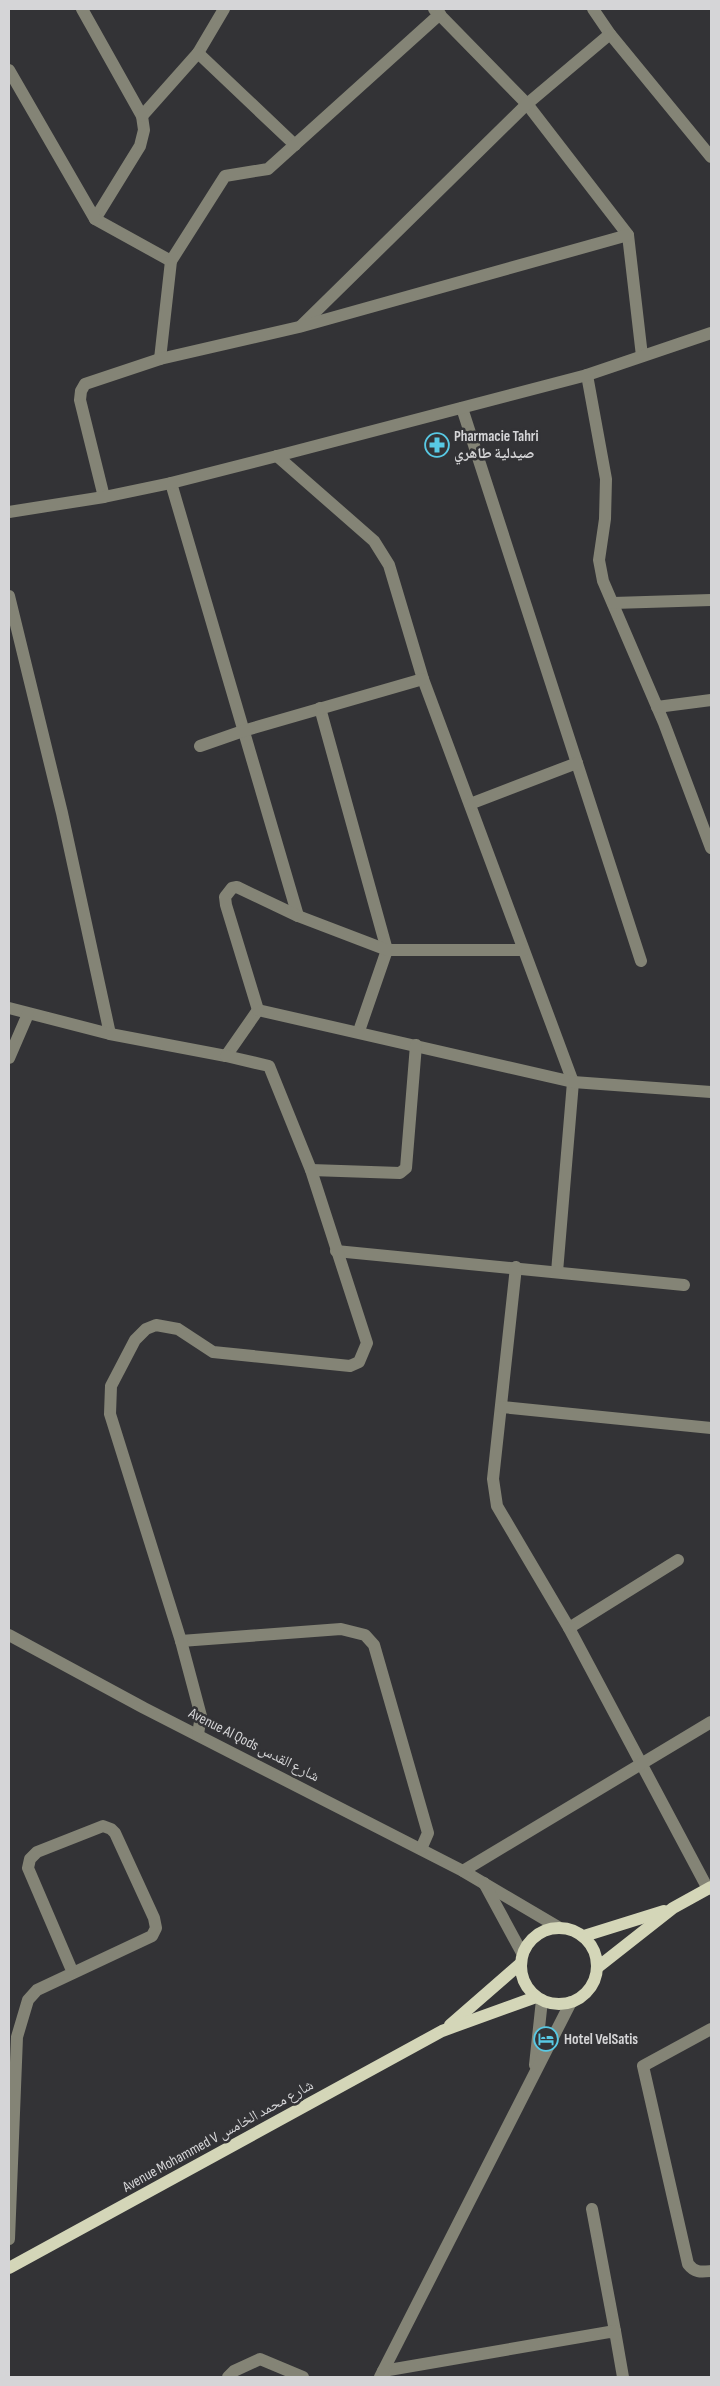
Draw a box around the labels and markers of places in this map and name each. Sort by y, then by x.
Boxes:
place label: Pharmacie Tahri صيدلية طاهري [454,427,539,464]
pharmacy icon: Pharmacie Tahri صيدلية طاهري [424,432,450,458]
hotel icon: Hotel VelSatis [533,2026,559,2052]
place label: Hotel VelSatis [564,2030,638,2049]

